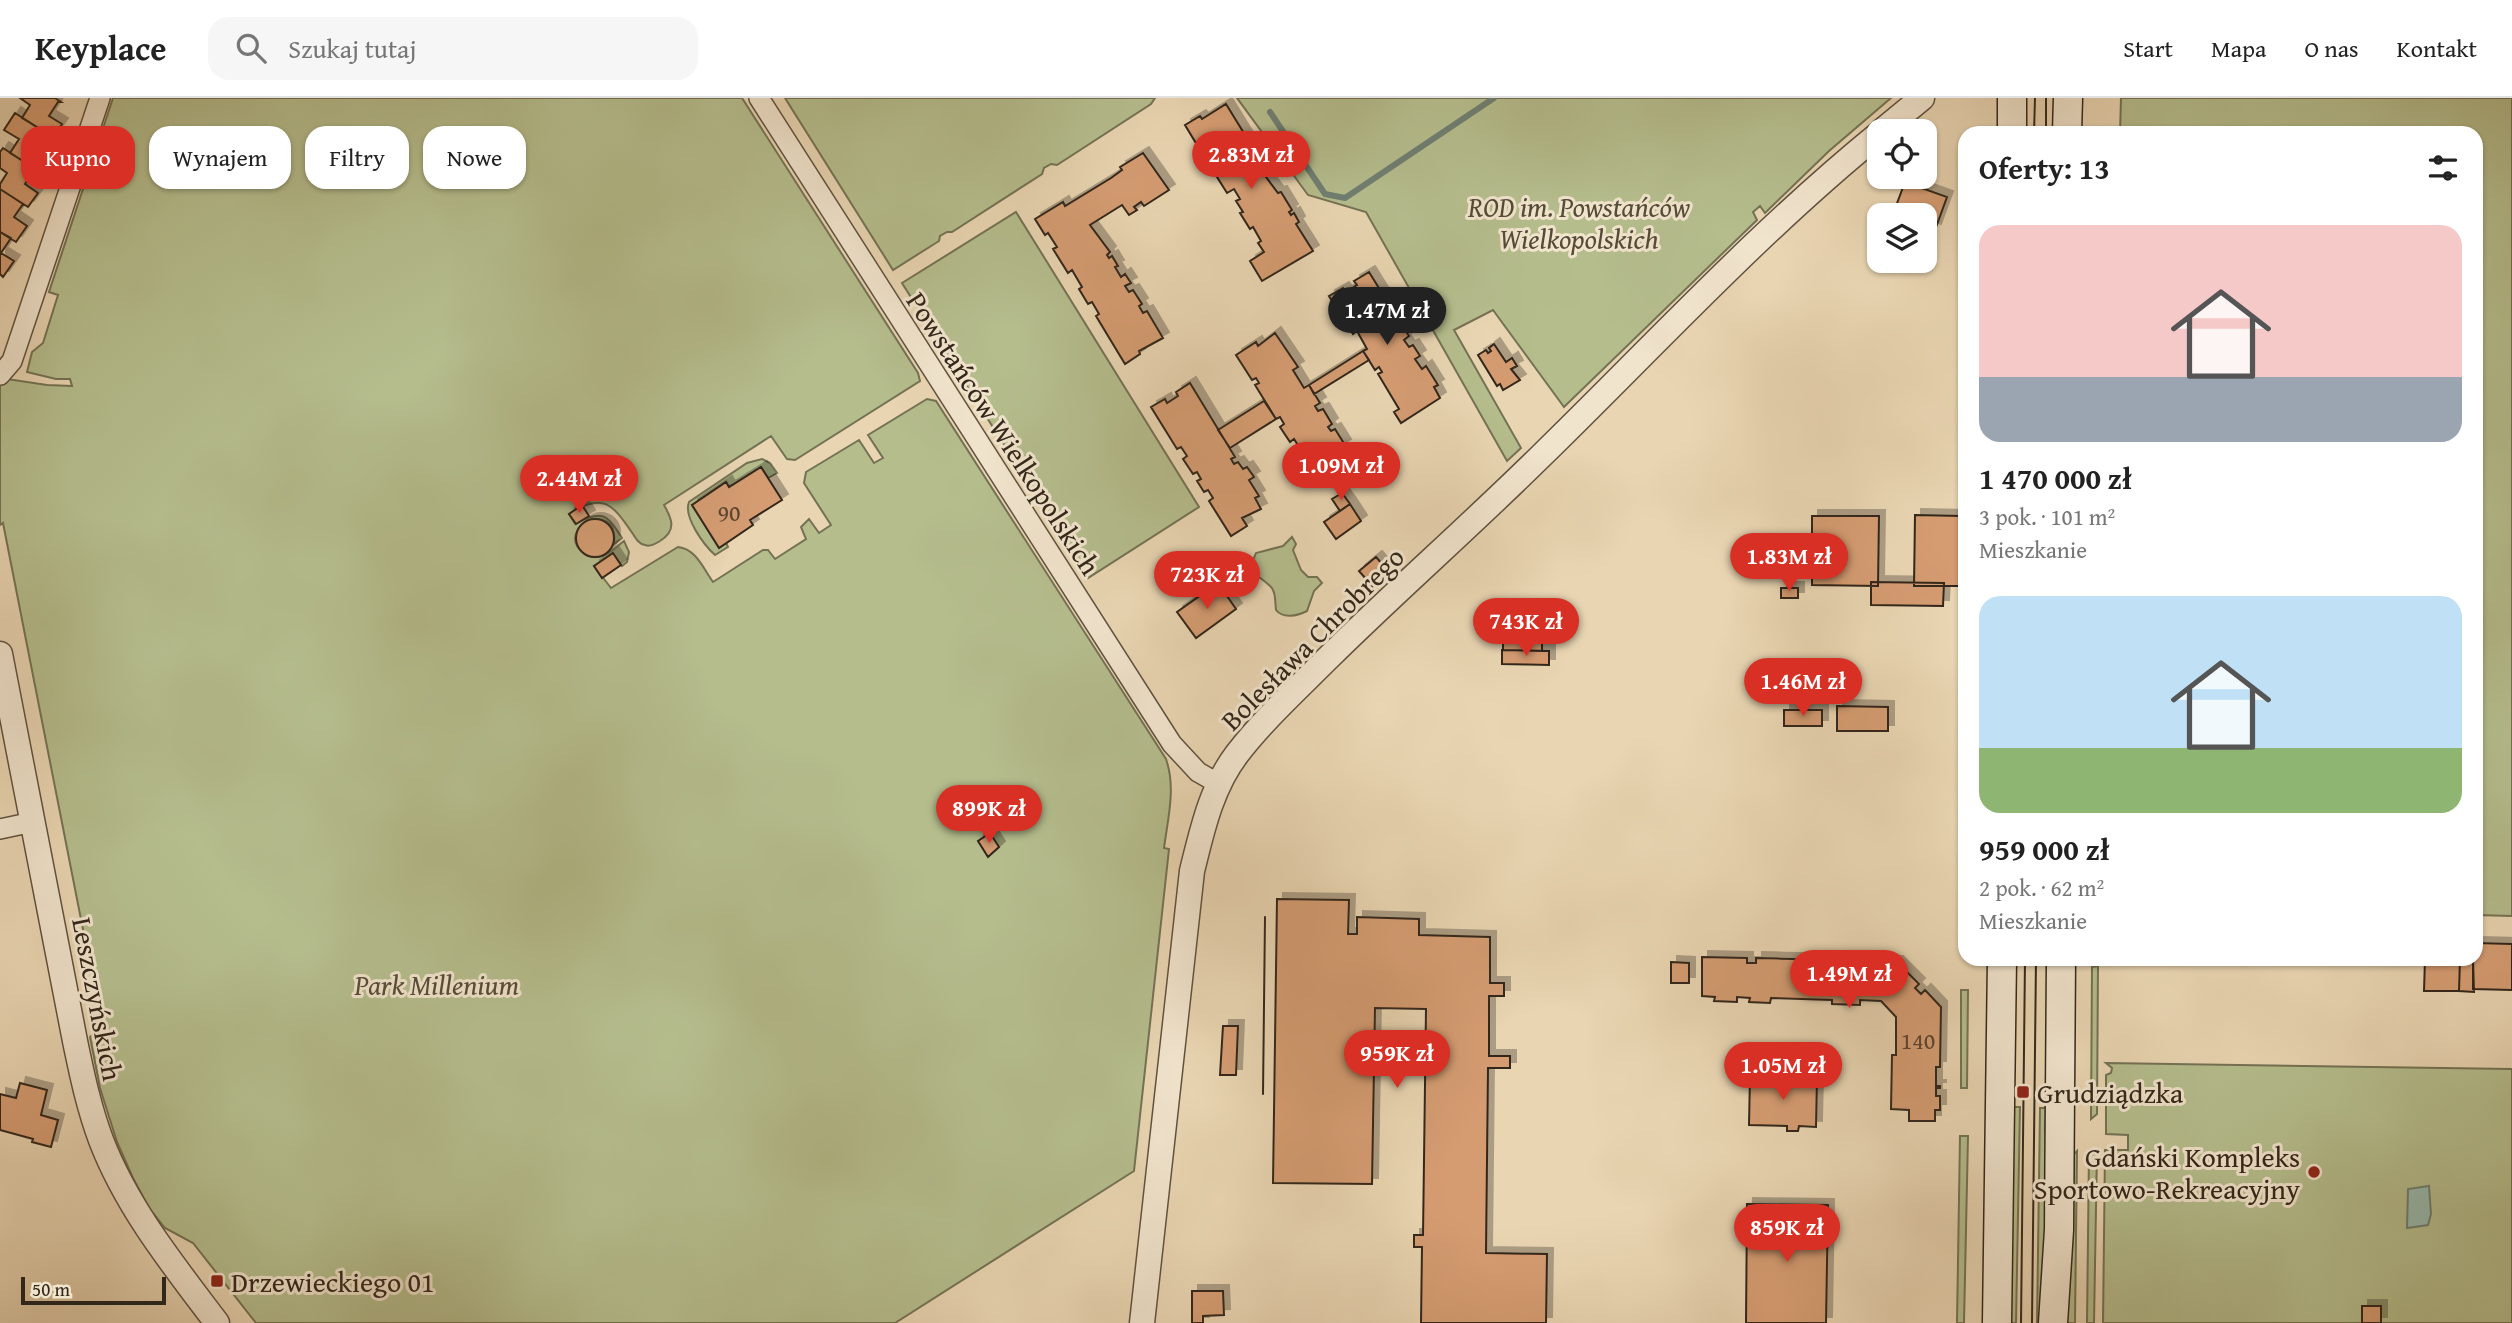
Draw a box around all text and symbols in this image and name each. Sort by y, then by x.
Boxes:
search box [208,17,698,80]
text: Keyplace [35,24,166,72]
icon: search [232,29,270,67]
text: Szukaj tutaj [288,29,416,68]
text: Start [2123,31,2173,66]
text: Mapa [2211,31,2266,66]
text: O nas [2304,31,2359,66]
text: Kontakt [2397,31,2477,66]
map controls [1867,119,1937,273]
button: locate [1867,119,1937,189]
chip: Kupno [21,126,135,189]
chip: Wynajem [149,126,291,189]
chip: Filtry [305,126,409,189]
chip: Nowe [423,126,526,189]
pin: 2.83M zł [1179,132,1323,191]
text: 2.83M zł [1208,137,1294,170]
text: Oferty: 13 [1979,146,2110,190]
icon: filters [2424,149,2462,187]
park label: ROD im. Powstańców Wielkopolskich [1467,186,1690,259]
button: layers [1867,203,1937,273]
icon: home [2158,271,2284,397]
street label: Powstańców Wielkopolskich [897,283,1111,583]
pin: 1.47M zł [1315,288,1459,347]
text: 1.47M zł [1344,293,1430,326]
pin: 1.09M zł [1269,442,1413,502]
text: 1.09M zł [1298,448,1384,481]
pin: 2.44M zł [507,456,651,515]
text: 1 470 000 zł [1979,456,2132,500]
text: 2.44M zł [536,461,622,494]
house number: 90 [717,495,741,530]
text: 3 pok. · 101 m² [1979,500,2115,533]
pin: 1.83M zł [1717,533,1861,593]
text: Mieszkanie [1979,533,2087,566]
street label: Bolesława Chrobrego [1211,537,1413,739]
text: 1.83M zł [1746,539,1832,572]
pin: 723K zł [1142,552,1272,611]
text: 723K zł [1170,557,1244,590]
pin: 743K zł [1461,598,1591,658]
text: 743K zł [1489,604,1563,637]
icon: home [2158,642,2284,768]
pin: 1.46M zł [1731,658,1875,718]
text: 1.46M zł [1760,664,1846,697]
pin: 899K zł [924,786,1054,845]
text: 899K zł [952,791,1026,824]
text: 959 000 zł [1979,827,2110,871]
text: 2 pok. · 62 m² [1979,871,2104,904]
text: Mieszkanie [1979,904,2087,937]
street label: Leszczyńskich [62,914,134,1084]
pin: 1.49M zł [1777,950,1921,1010]
text: 1.49M zł [1806,956,1892,989]
park label: Park Millenium [354,964,519,1005]
house number: 140 [1901,1023,1935,1058]
pin: 959K zł [1332,1030,1462,1090]
text: 959K zł [1360,1036,1434,1069]
pin: 1.05M zł [1711,1042,1855,1102]
text: 1.05M zł [1740,1048,1826,1081]
place label: Grudziądzka [2037,1072,2184,1113]
marker: Grudziądzka [2015,1084,2031,1100]
place label: Gdański Kompleks Sportowo-Rekreacyjny [2034,1136,2300,1209]
marker: Gdański Kompleks Sportowo-Rekreacyjny [2306,1164,2322,1180]
pin: 859K zł [1722,1204,1852,1264]
text: 859K zł [1750,1210,1824,1243]
place label: Drzewieckiego 01 [231,1261,434,1302]
marker: Drzewieckiego 01 [209,1273,225,1289]
scale bar [21,1274,166,1306]
text: 50 m [32,1275,70,1303]

